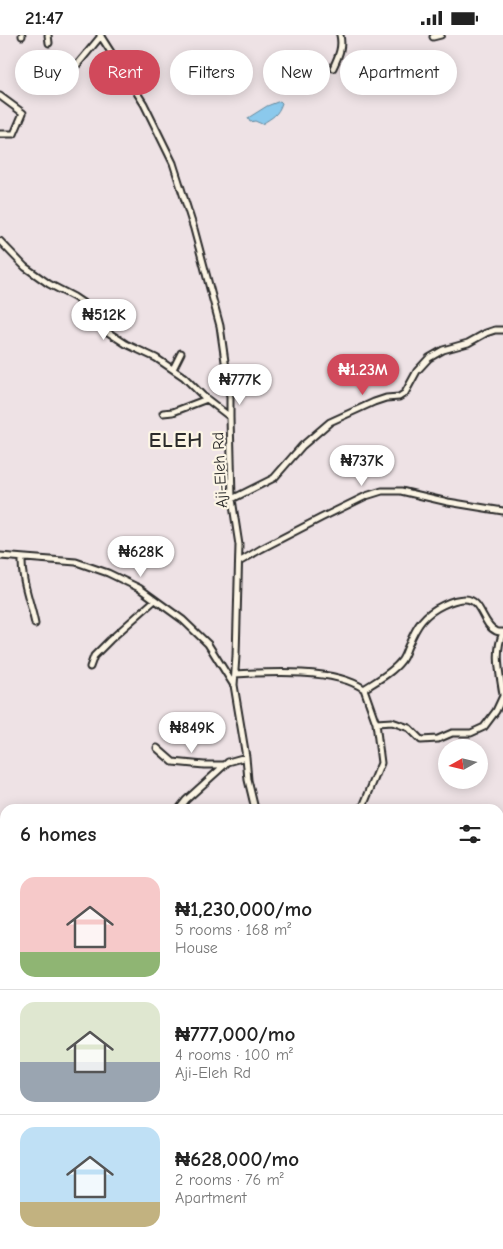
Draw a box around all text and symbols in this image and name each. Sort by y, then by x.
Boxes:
text: 21:47 [25,7,63,29]
chip: Buy [15,50,79,95]
chip: Rent [89,50,160,95]
chip: Filters [170,50,253,95]
chip: New [263,50,330,95]
chip: Apartment [340,50,457,95]
pin: ₦512K [69,299,139,341]
text: ₦512K [82,306,126,324]
pin: ₦1.23M [322,353,404,396]
text: ₦1.23M [338,361,388,379]
pin: ₦777K [205,363,275,406]
text: ₦777K [219,371,261,389]
district label: ELEH [149,428,203,452]
street label: Aji-Eleh Rd [209,431,231,508]
pin: ₦737K [327,445,397,487]
text: ₦737K [341,452,383,470]
pin: ₦628K [106,535,176,578]
text: ₦628K [118,543,164,561]
pin: ₦849K [157,711,227,754]
text: ₦849K [170,719,214,737]
north arrow [438,739,488,789]
map controls [438,739,488,789]
icon: filters [456,820,484,848]
text: 6 homes [20,822,96,846]
icon: home [60,897,120,957]
text: ₦1,230,000/mo [175,897,312,921]
text: 5 rooms · 168 m² [175,921,291,939]
text: House [175,939,218,957]
icon: home [60,1022,120,1082]
text: ₦777,000/mo [175,1022,295,1046]
text: 4 rooms · 100 m² [175,1046,293,1064]
text: Aji-Eleh Rd [175,1064,251,1082]
icon: home [60,1147,120,1207]
text: ₦628,000/mo [175,1147,299,1171]
text: 2 rooms · 76 m² [175,1171,284,1189]
text: Apartment [175,1189,247,1207]

